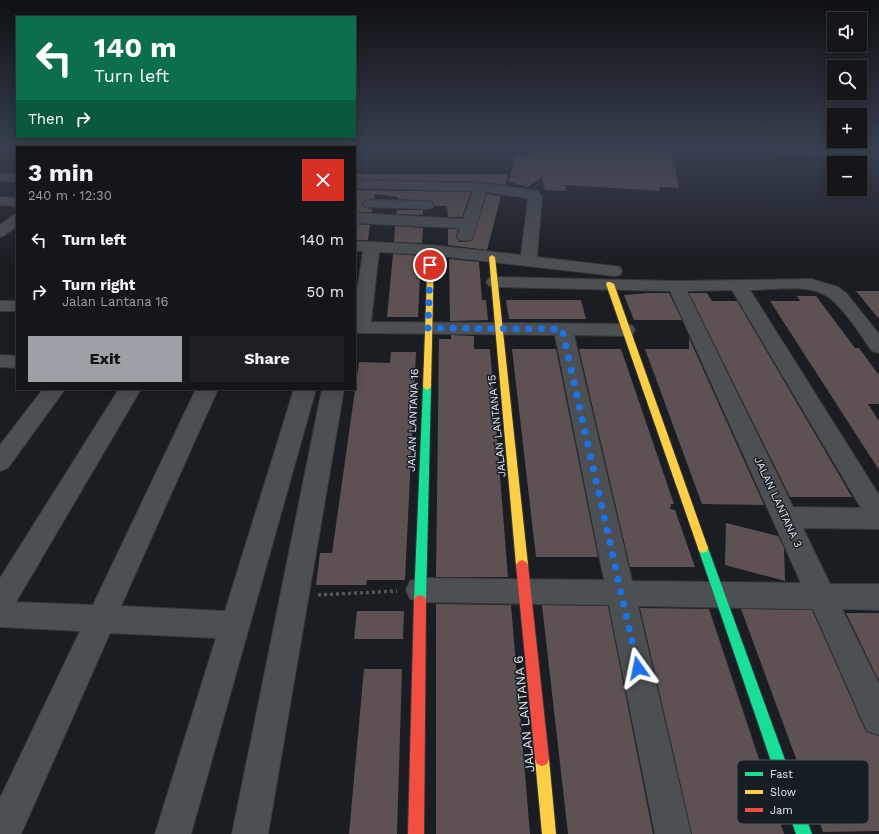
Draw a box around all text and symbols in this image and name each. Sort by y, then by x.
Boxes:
map controls [827,12,867,196]
button: sound [827,12,867,52]
text: 140 m [94,31,177,64]
icon: left [28,32,80,84]
button: search [827,60,867,100]
text: Turn left [94,65,169,86]
icon: right [72,108,94,130]
button: + [827,108,867,148]
text: Then [28,110,64,128]
button: − [827,156,867,196]
text: 3 min [28,159,94,187]
button: close [302,159,344,201]
text: 240 m · 12:30 [28,188,112,203]
icon: left [28,229,50,251]
text: Turn left [62,231,126,249]
text: 140 m [300,231,344,249]
pin [413,248,447,282]
icon: arrive [419,254,441,276]
text: Turn right [62,276,135,294]
icon: right [28,281,50,303]
text: 50 m [307,283,344,301]
text: Jalan Lantana 16 [62,294,168,309]
button: Exit [28,336,182,382]
button: Share [190,336,344,382]
street label: JALAN LANTANA 16 [405,368,421,472]
street label: JALAN LANTANA 15 [485,374,509,478]
street label: JALAN LANTANA 3 [751,454,805,550]
position arrow [617,647,659,689]
street label: JALAN LANTANA 6 [510,655,538,773]
legend [737,760,869,824]
text: Fast [770,768,793,781]
text: Slow [770,786,796,799]
text: Jam [770,804,793,817]

